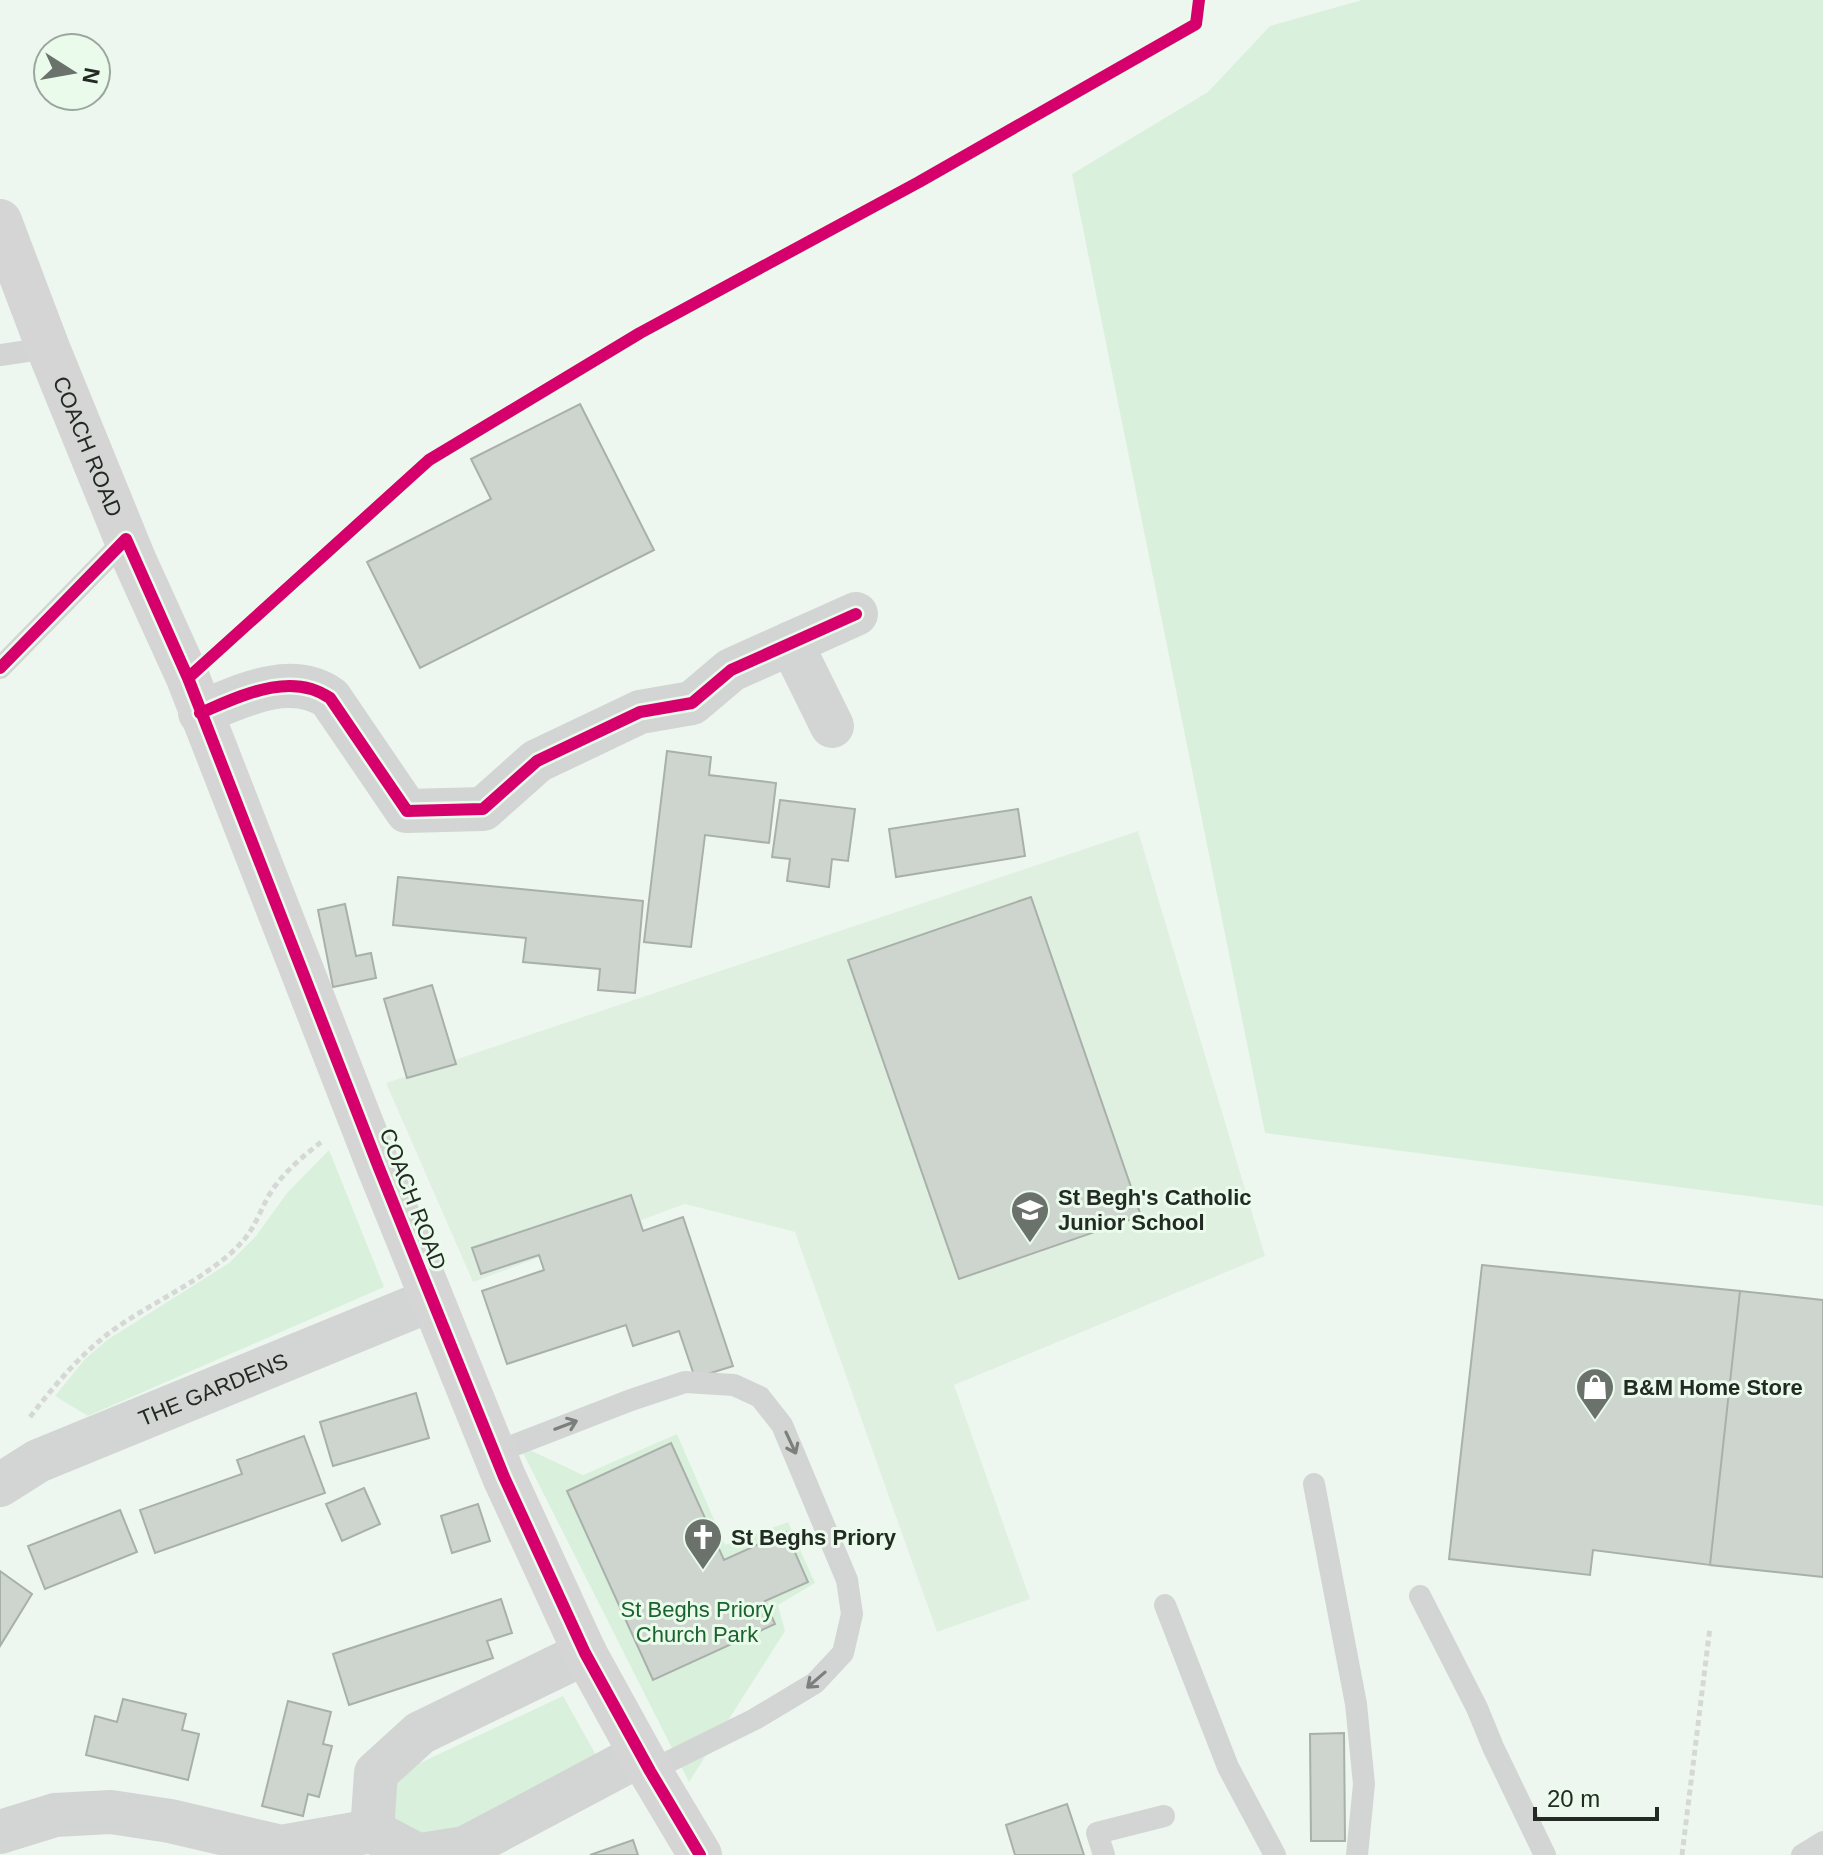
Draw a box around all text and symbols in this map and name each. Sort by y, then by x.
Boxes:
north arrow [32,32,112,112]
text: N [77,66,105,86]
street label: COACH ROAD [48,373,128,520]
street label: COACH ROAD [375,1125,451,1273]
place label: St Begh's Catholic Junior School [1058,1185,1251,1235]
school or university icon: St Begh's Catholic Junior School [1009,1189,1051,1244]
street label: THE GARDENS [135,1348,291,1431]
shop icon: B&M Home Store [1574,1366,1616,1421]
place label: B&M Home Store [1623,1375,1803,1400]
one-way arrow [553,1417,578,1431]
one-way arrow [784,1431,799,1455]
church icon: St Beghs Priory [682,1516,724,1571]
place label: St Beghs Priory [731,1525,897,1550]
park label: St Beghs Priory Church Park [621,1597,773,1647]
one-way arrow [807,1670,827,1688]
scale bar [1535,1771,1657,1821]
text: 20 m [1547,1785,1600,1812]

